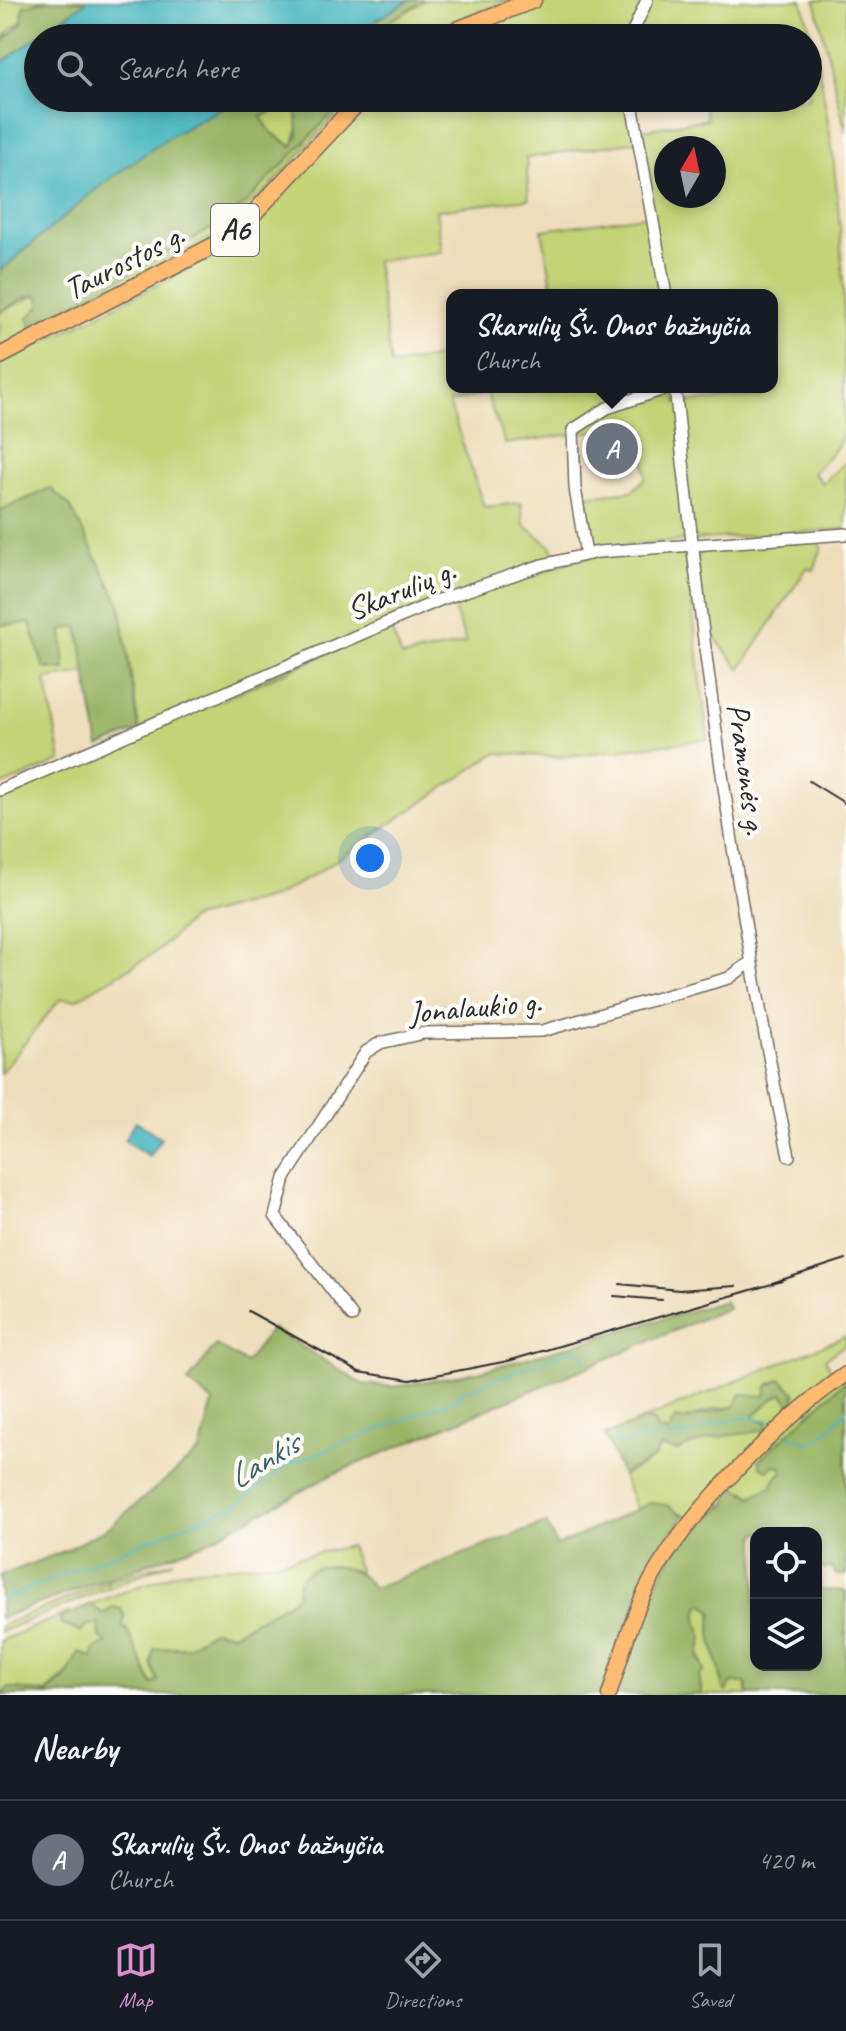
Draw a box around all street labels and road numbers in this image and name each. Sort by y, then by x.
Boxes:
road number: A6 [211,204,259,256]
street label: Taurostos g. [57,214,192,310]
street label: Skarulių g. [341,549,462,630]
street label: Pramonės g. [717,701,777,838]
street label: Jonalaukio g. [405,981,544,1033]

